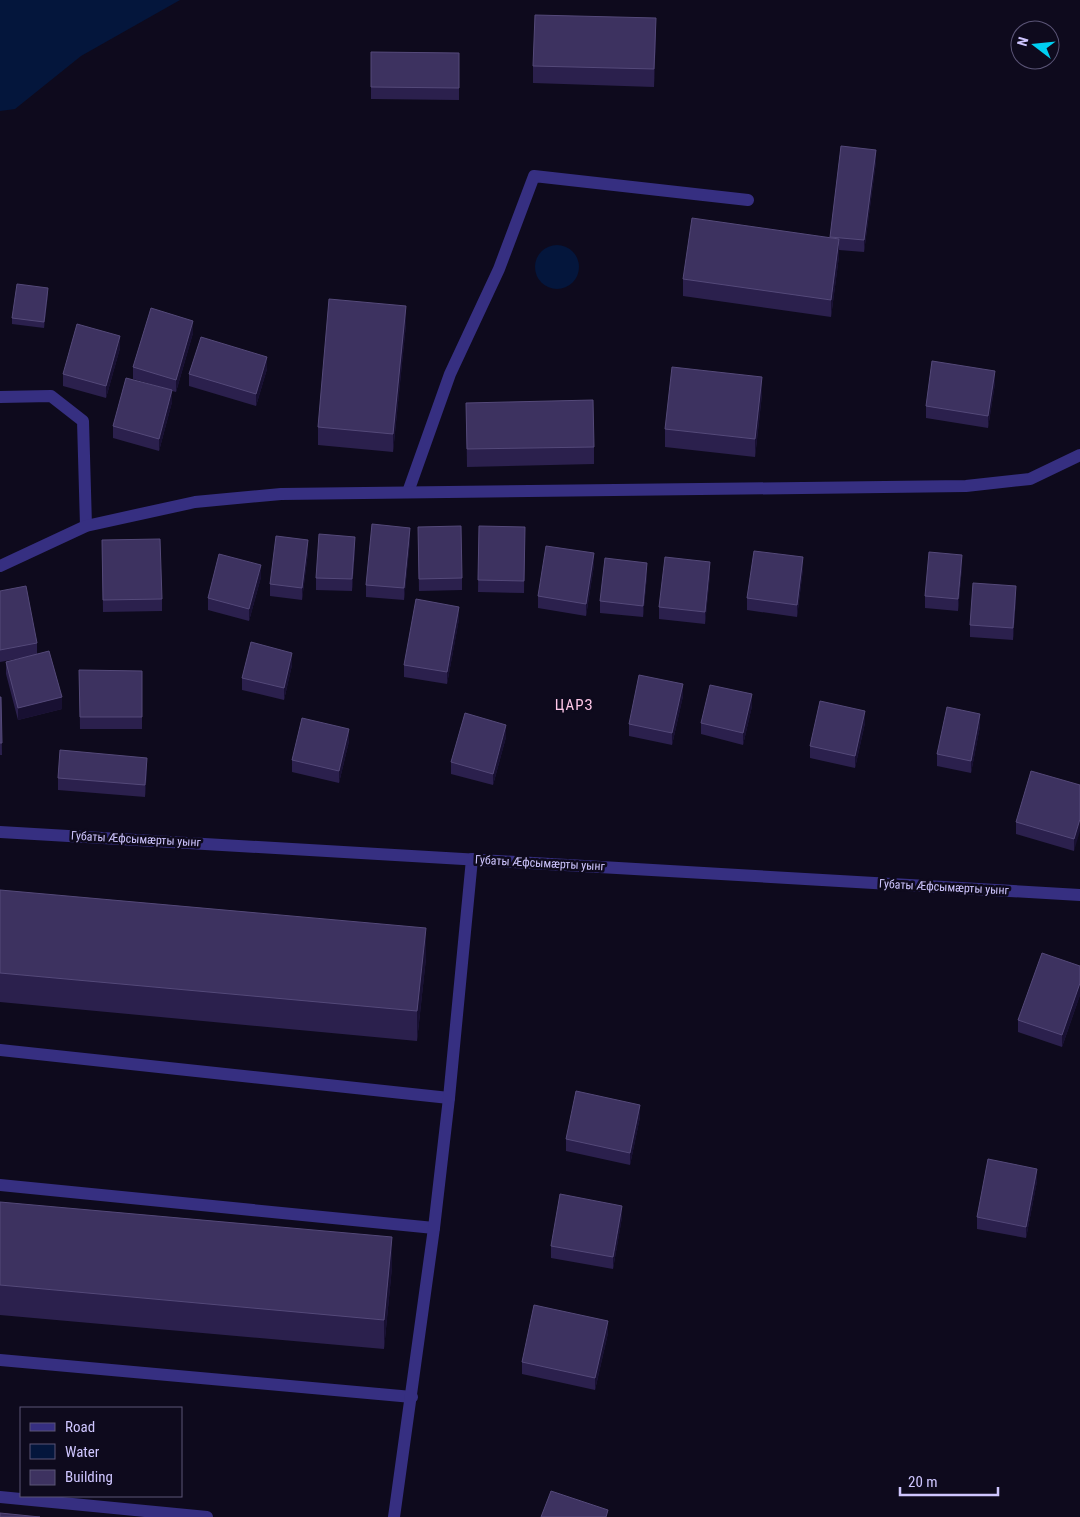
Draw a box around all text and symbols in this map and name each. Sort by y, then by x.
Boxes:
north arrow [1010,20,1060,70]
text: N [1014,35,1031,48]
district label: ЦАРЗ [555,696,593,714]
street label: Губаты Æфсымæрты уынг [71,829,202,849]
street label: Губаты Æфсымæрты уынг [475,853,606,873]
street label: Губаты Æфсымæрты уынг [879,877,1010,897]
legend [20,1407,182,1497]
text: Road [65,1418,95,1436]
text: Water [65,1443,100,1461]
scale bar [900,1464,998,1496]
text: Building [65,1468,113,1486]
text: 20 m [908,1473,938,1491]

